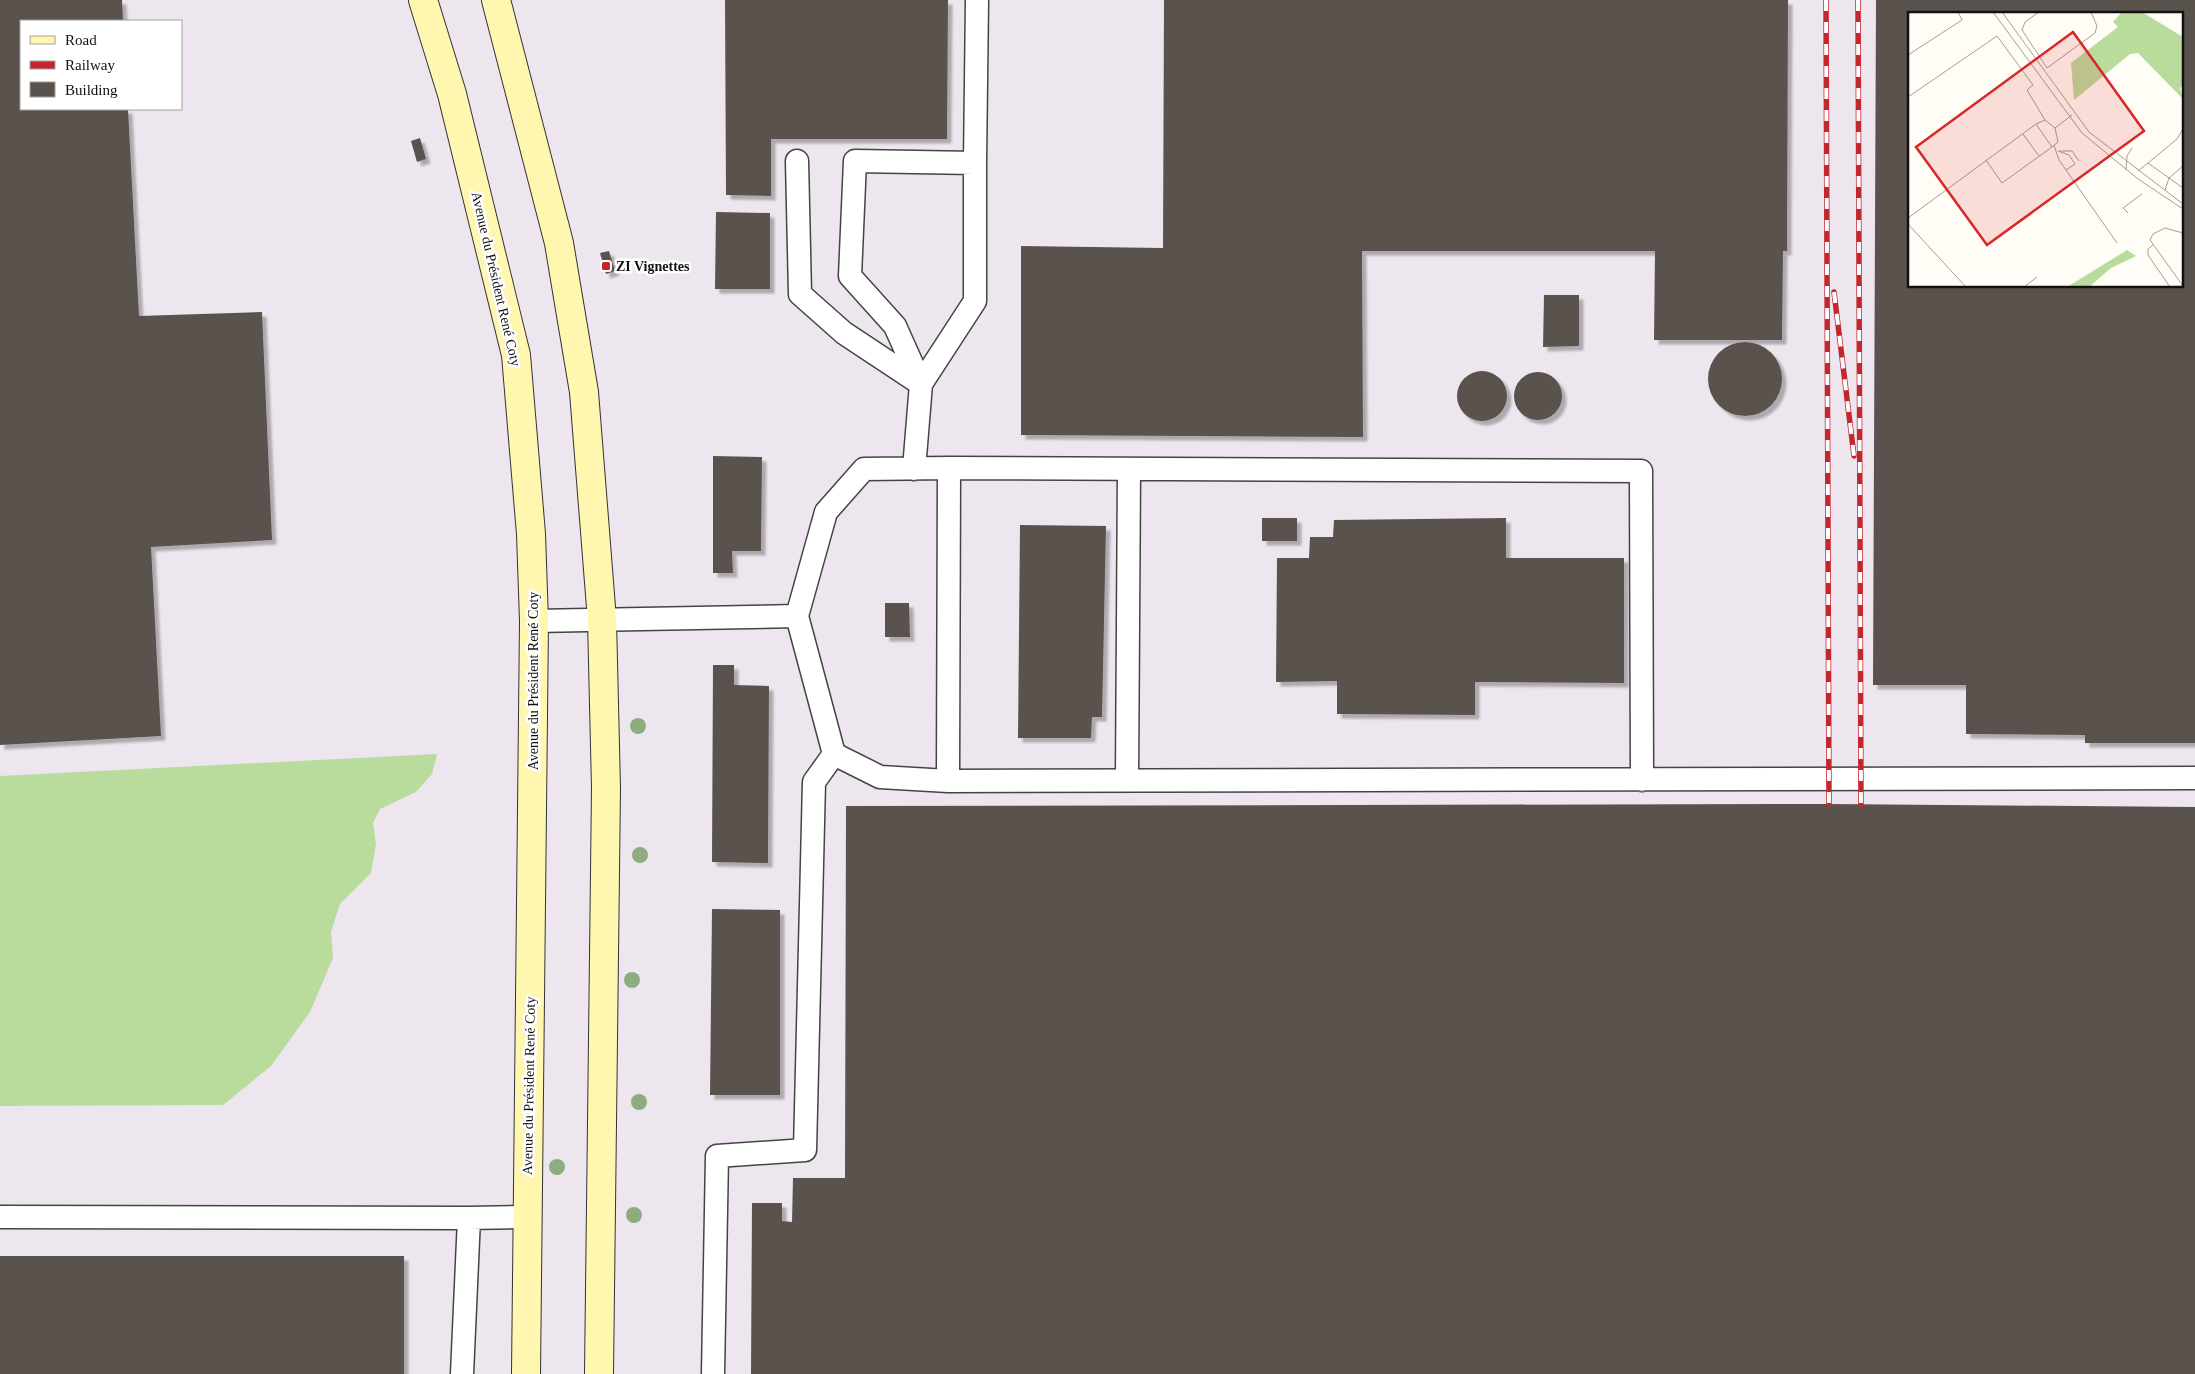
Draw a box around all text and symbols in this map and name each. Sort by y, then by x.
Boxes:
inset map [1908,12,2182,288]
legend [20,20,182,110]
text: Road [65,32,97,48]
text: Railway [65,57,115,73]
text: Building [65,82,118,98]
street label: Avenue du Président René Coty [469,190,523,368]
place label: ZI Vignettes [616,259,690,274]
marker: ZI Vignettes [600,260,612,272]
street label: Avenue du Président René Coty [526,592,541,770]
street label: Avenue du Président René Coty [520,997,538,1175]

